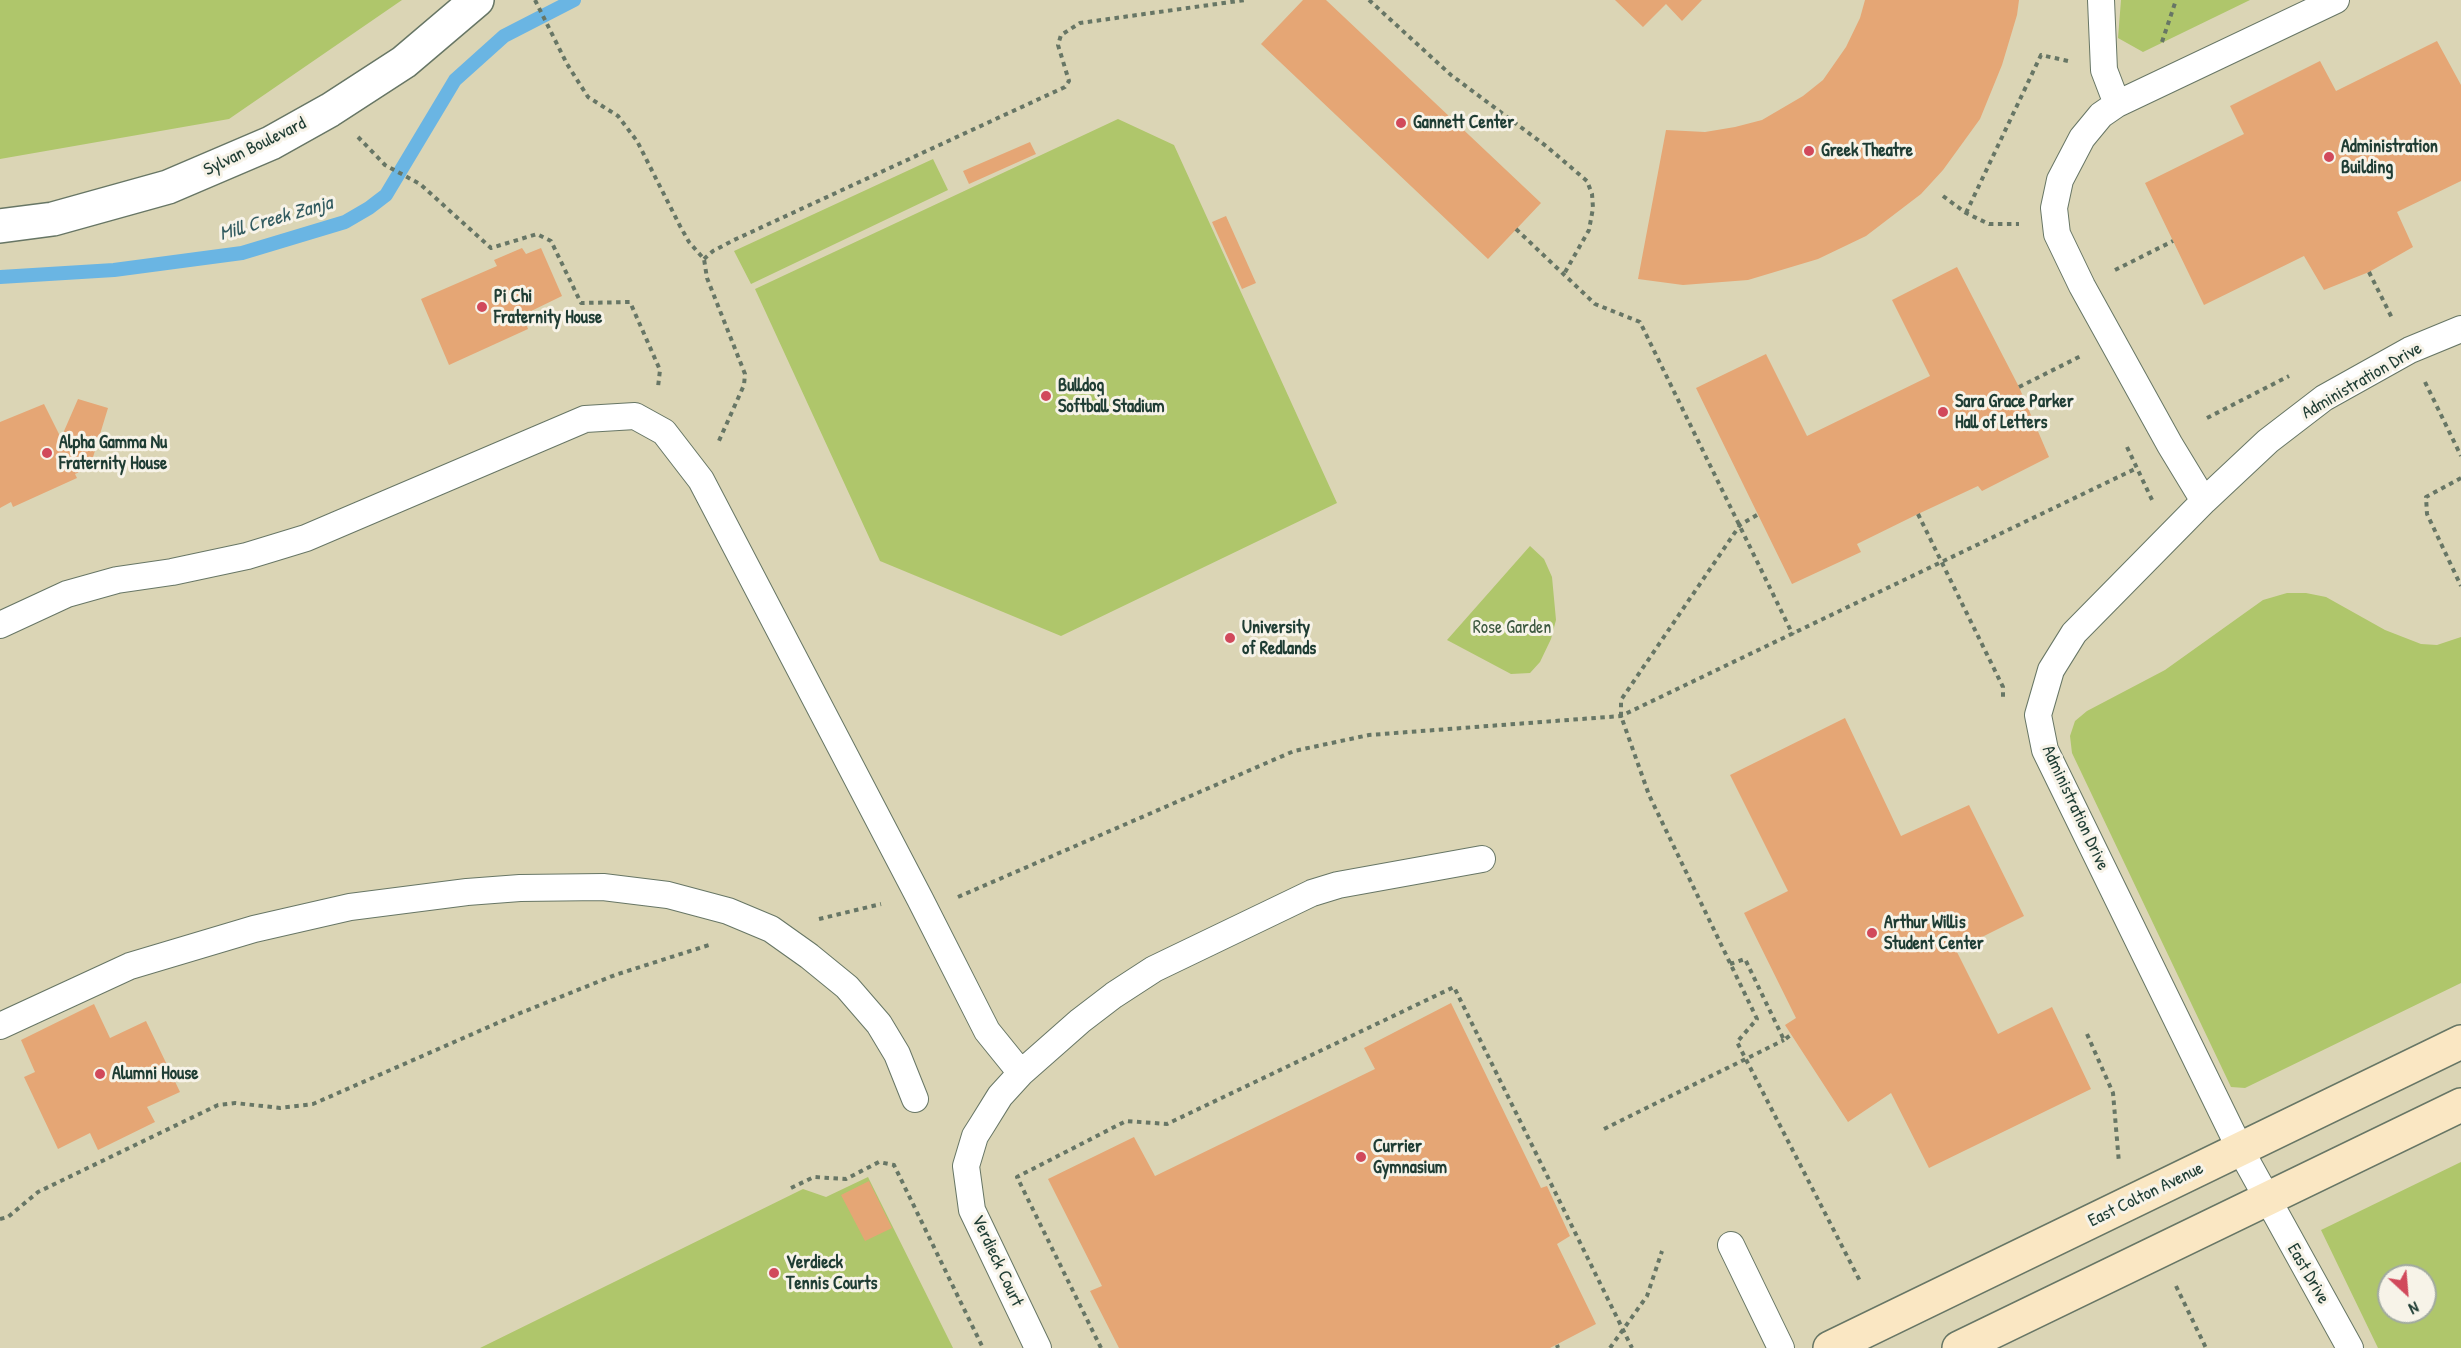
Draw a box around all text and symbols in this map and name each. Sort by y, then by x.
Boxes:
place label: Gannett Center [1413,112,1514,134]
street label: Sylvan Boulevard [200,113,310,181]
marker: Gannett Center [1394,116,1408,130]
place label: Administration Building [2341,136,2438,178]
place label: Greek Theatre [1821,140,1913,162]
marker: Greek Theatre [1802,144,1816,158]
marker: Administration Building [2322,150,2336,164]
water label: Mill Creek Zanja [217,191,335,247]
place label: Pi Chi Fraternity House [494,286,602,328]
marker: Pi Chi Fraternity House [475,300,489,314]
street label: Administration Drive [2298,338,2426,424]
place label: Bulldog Softball Stadium [1058,375,1165,418]
marker: Bulldog Softball Stadium [1039,389,1053,403]
place label: Sara Grace Parker Hall of Letters [1955,391,2074,434]
marker: Sara Grace Parker Hall of Letters [1936,405,1950,419]
place label: Alpha Gamma Nu Fraternity House [59,432,167,474]
marker: Alpha Gamma Nu Fraternity House [40,446,54,460]
place label: University of Redlands [1242,617,1316,660]
park label: Rose Garden [1473,617,1551,639]
marker: University of Redlands [1223,631,1237,645]
street label: Administration Drive [2037,742,2113,874]
place label: Arthur Willis Student Center [1884,912,1984,954]
marker: Arthur Willis Student Center [1865,926,1879,940]
place label: Alumni House [112,1063,198,1085]
marker: Alumni House [93,1067,107,1081]
place label: Currier Gymnasium [1373,1136,1447,1178]
marker: Currier Gymnasium [1354,1150,1368,1164]
street label: East Colton Avenue [2085,1158,2207,1232]
street label: Verdieck Court [966,1212,1028,1310]
street label: East Drive [2282,1240,2334,1308]
place label: Verdieck Tennis Courts [786,1252,877,1294]
north arrow [2377,1264,2437,1324]
marker: Verdieck Tennis Courts [767,1266,781,1280]
text: N [2405,1297,2423,1320]

